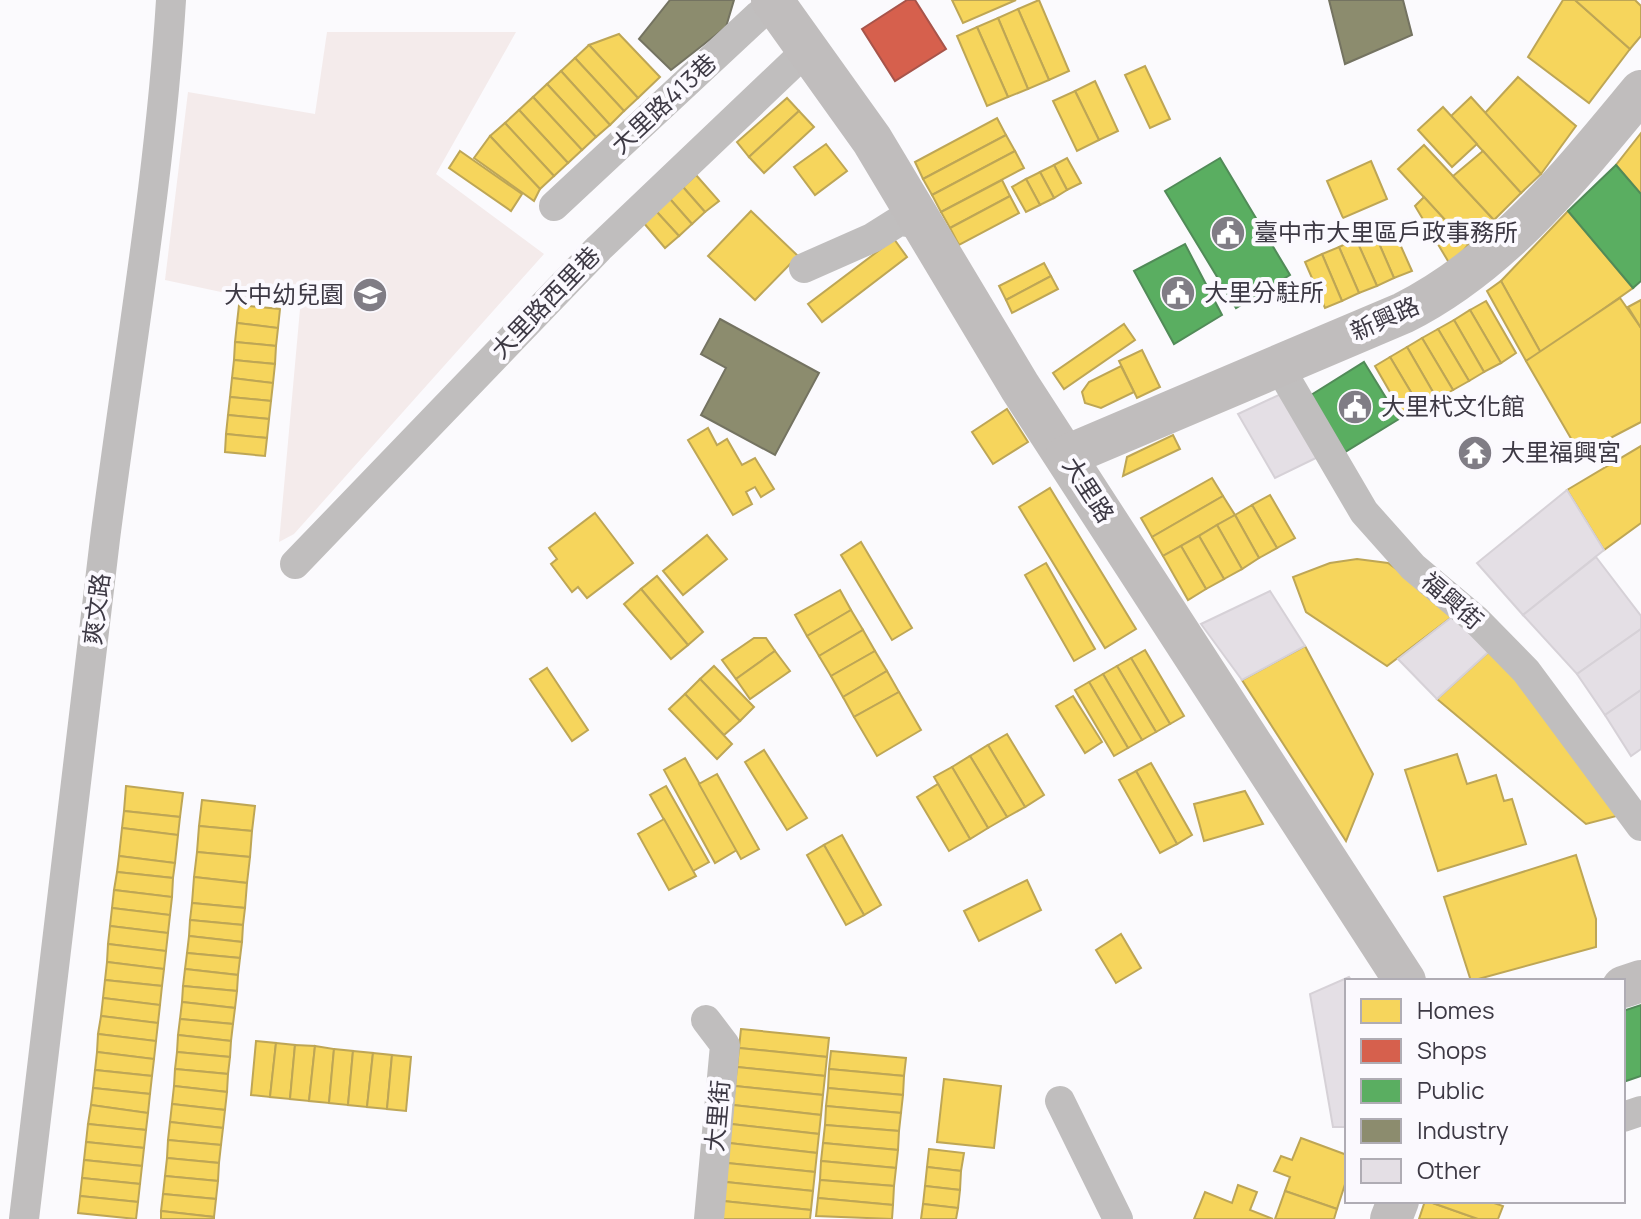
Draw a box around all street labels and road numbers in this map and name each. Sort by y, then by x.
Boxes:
street label: 大里路413巷 [603,46,723,160]
street label: 大里路西里巷 [483,239,607,365]
street label: 新興路 [1345,288,1424,347]
street label: 大里路 [1056,450,1123,528]
street label: 福興街 [1415,564,1491,636]
street label: 爽文路 [75,571,116,647]
street label: 大里街 [697,1079,736,1153]

